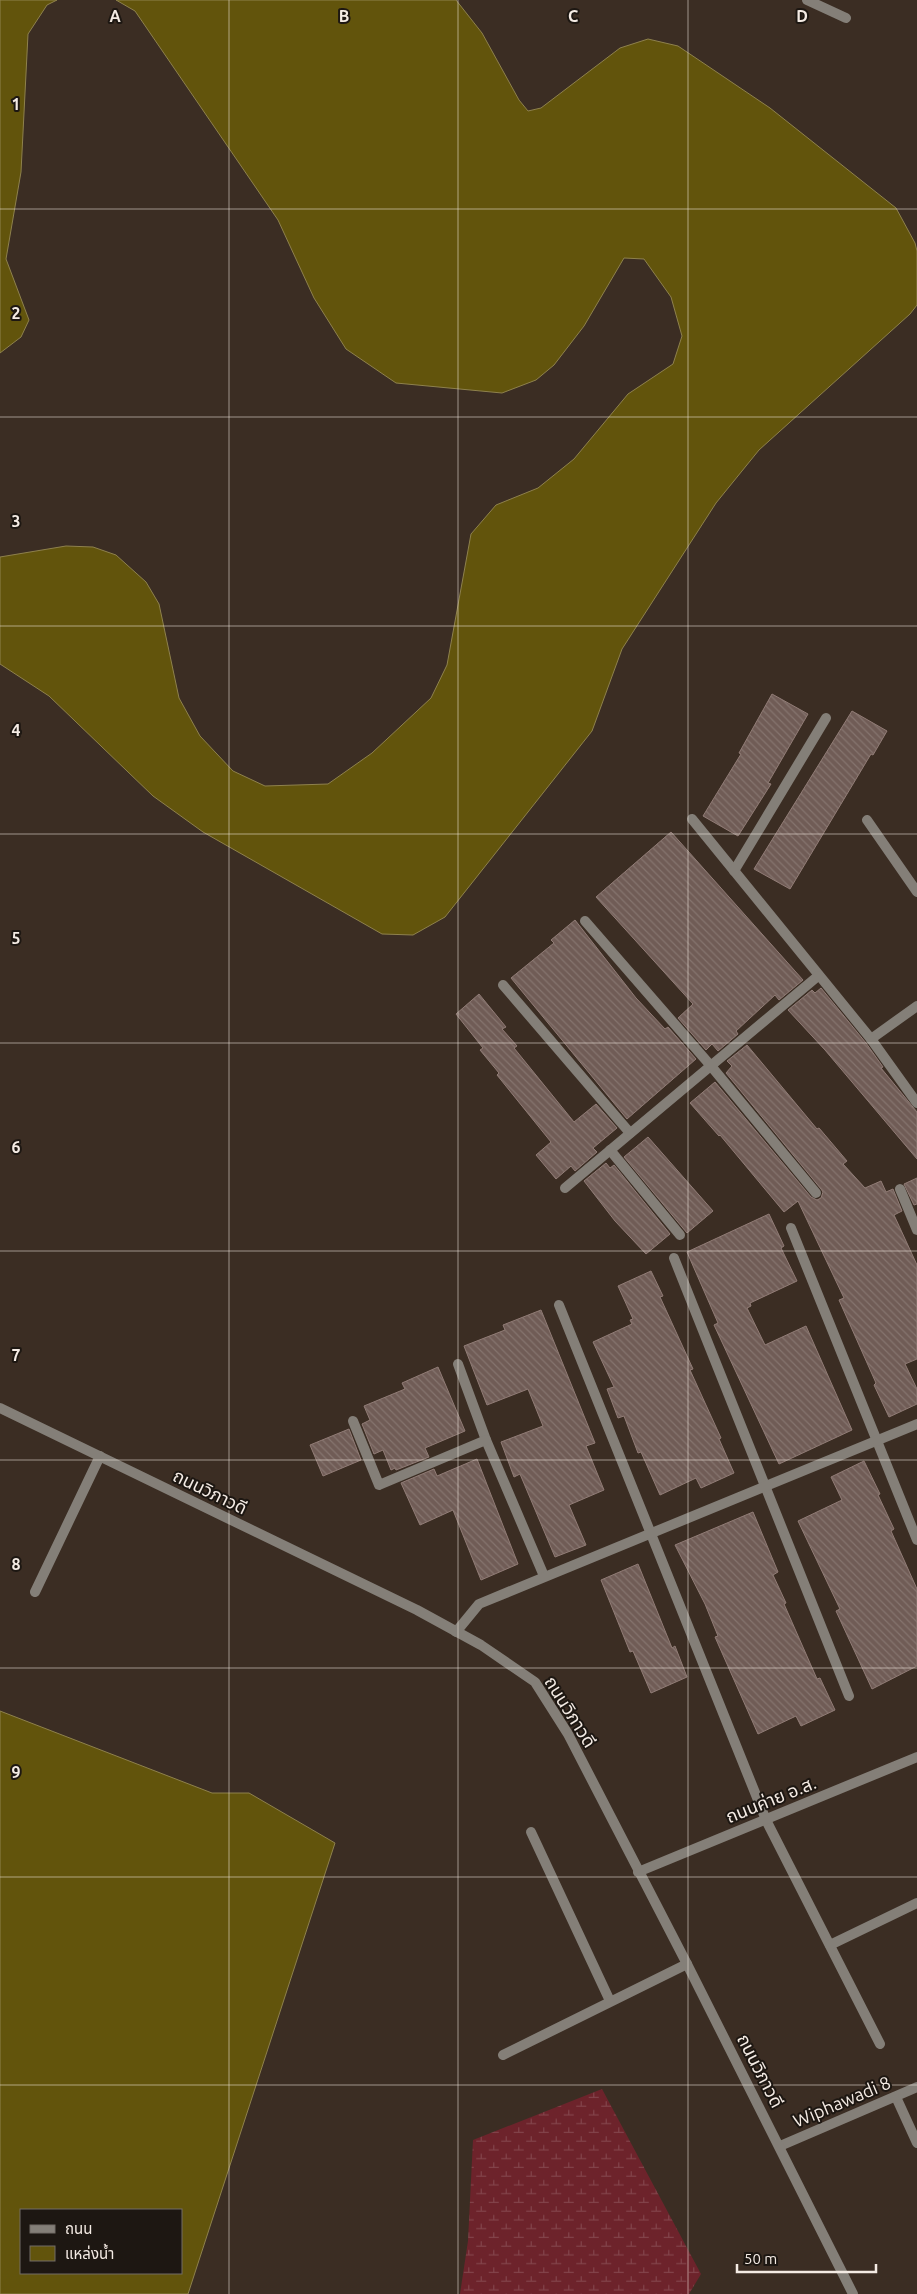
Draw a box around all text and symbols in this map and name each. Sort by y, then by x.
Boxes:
text: A [109,7,121,25]
text: B [339,7,349,25]
text: C [568,7,578,25]
text: D [796,7,808,25]
text: 1 [11,95,21,113]
text: 2 [11,304,21,322]
text: 3 [11,512,21,530]
text: 4 [11,721,21,739]
text: 5 [11,929,21,947]
text: 6 [11,1138,21,1156]
text: 7 [11,1346,21,1364]
street label: ถนนวิภาวดี [170,1465,251,1518]
text: 8 [11,1555,21,1573]
street label: ถนนวิภาวดี [541,1672,600,1751]
text: 9 [11,1763,21,1781]
street label: ถนนค่าย อ.ส. [723,1772,819,1826]
street label: ถนนวิภาวดี [734,2030,788,2111]
street label: Wiphawadi 8 [790,2072,893,2131]
legend [20,2209,182,2274]
text: ถนน [65,2220,92,2237]
scale bar [737,2242,876,2274]
text: แหล่งน้ำ [65,2243,114,2262]
text: 50 m [744,2250,777,2267]

